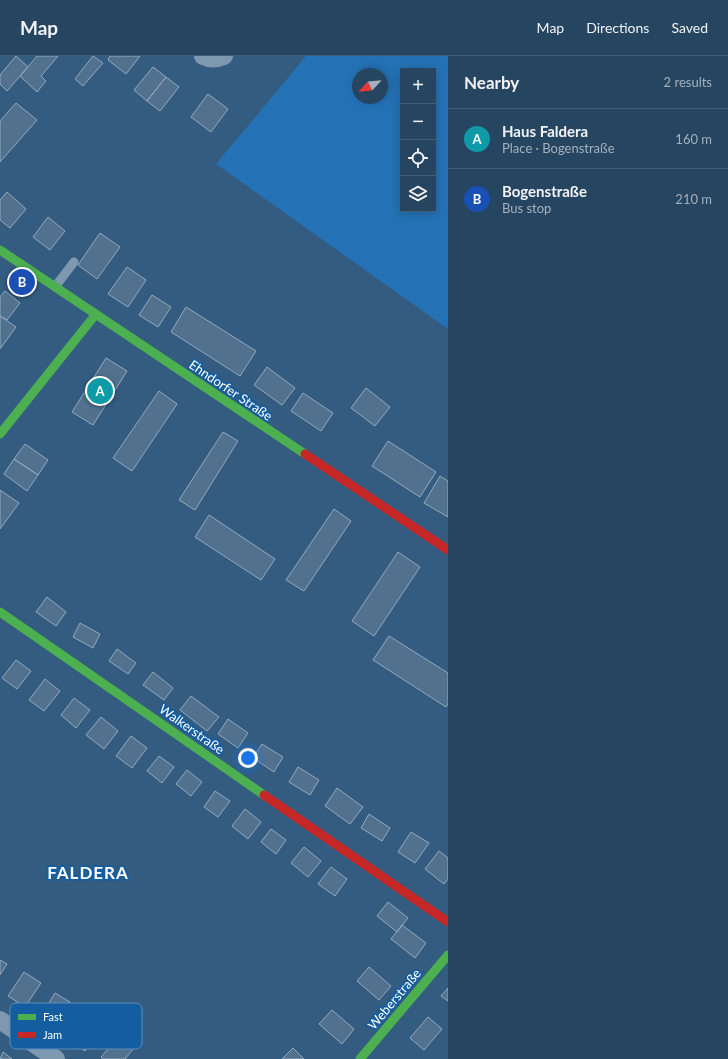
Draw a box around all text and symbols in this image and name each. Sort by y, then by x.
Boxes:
text: Map [20,16,58,39]
text: Map [537,19,564,36]
text: Directions [586,19,649,36]
text: Saved [671,19,708,36]
north arrow [352,68,388,104]
map controls [400,68,436,212]
button: + [400,68,436,104]
text: Nearby [464,72,519,93]
text: 2 results [664,74,712,90]
button: − [400,104,436,140]
text: Haus Faldera [502,122,588,140]
text: A [472,131,482,147]
text: 160 m [675,131,712,147]
button: locate [400,140,436,176]
text: Place · Bogenstraße [502,140,615,156]
button: layers [400,176,436,212]
text: Bogenstraße [502,182,587,200]
text: B [473,191,481,207]
text: 210 m [675,191,712,207]
text: Bus stop [502,200,551,216]
pin: B [9,267,35,297]
street label: Ehndorfer Straße [186,356,276,424]
pin: A [87,376,113,406]
street label: Walkerstraße [156,701,228,757]
your location [238,748,258,768]
district label: FALDERA [47,862,129,883]
street label: Weberstraße [364,965,424,1033]
legend [10,1003,142,1049]
text: Fast [43,1010,63,1023]
text: Jam [43,1028,62,1041]

